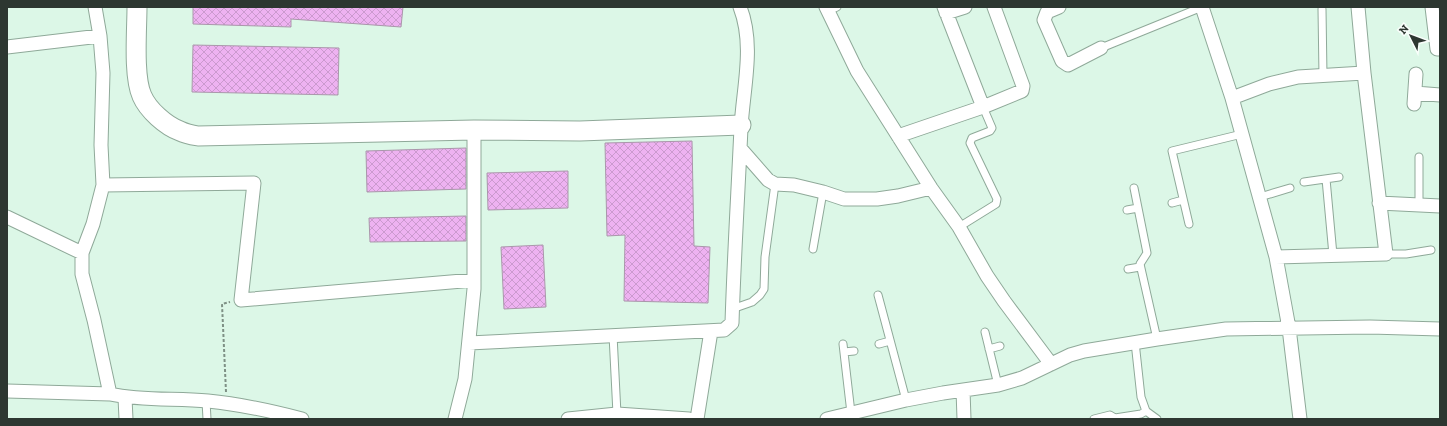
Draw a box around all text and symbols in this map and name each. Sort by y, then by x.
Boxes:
north arrow [1391,16,1431,56]
text: N [1396,22,1412,37]

